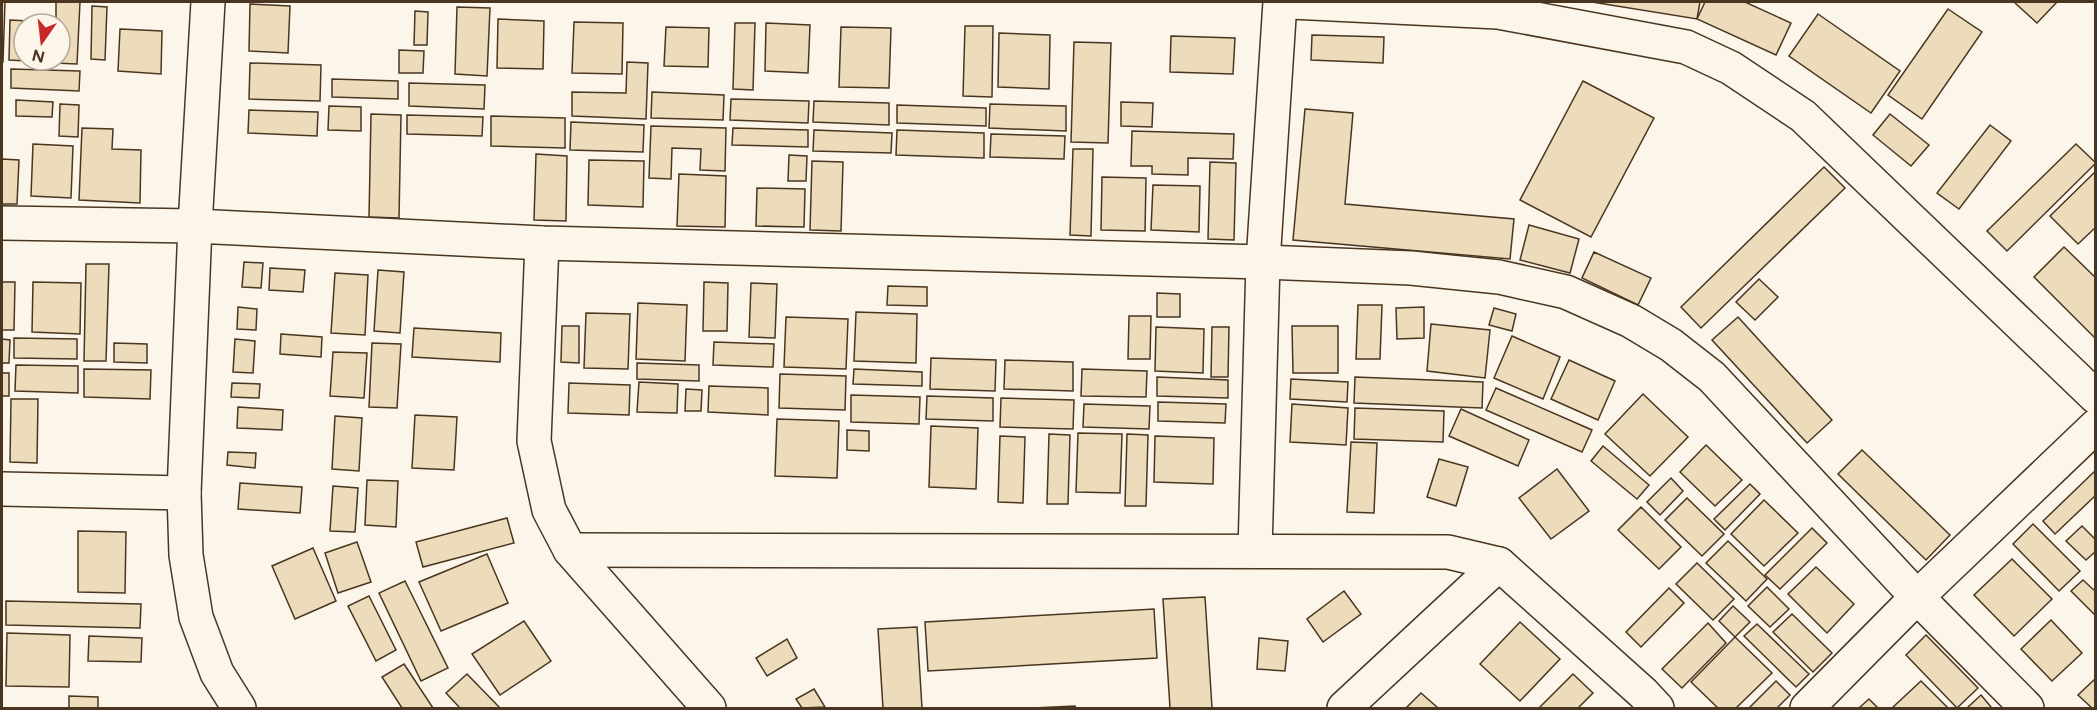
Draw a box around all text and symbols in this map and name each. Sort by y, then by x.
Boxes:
north arrow [12,12,72,72]
text: N [30,45,47,67]

